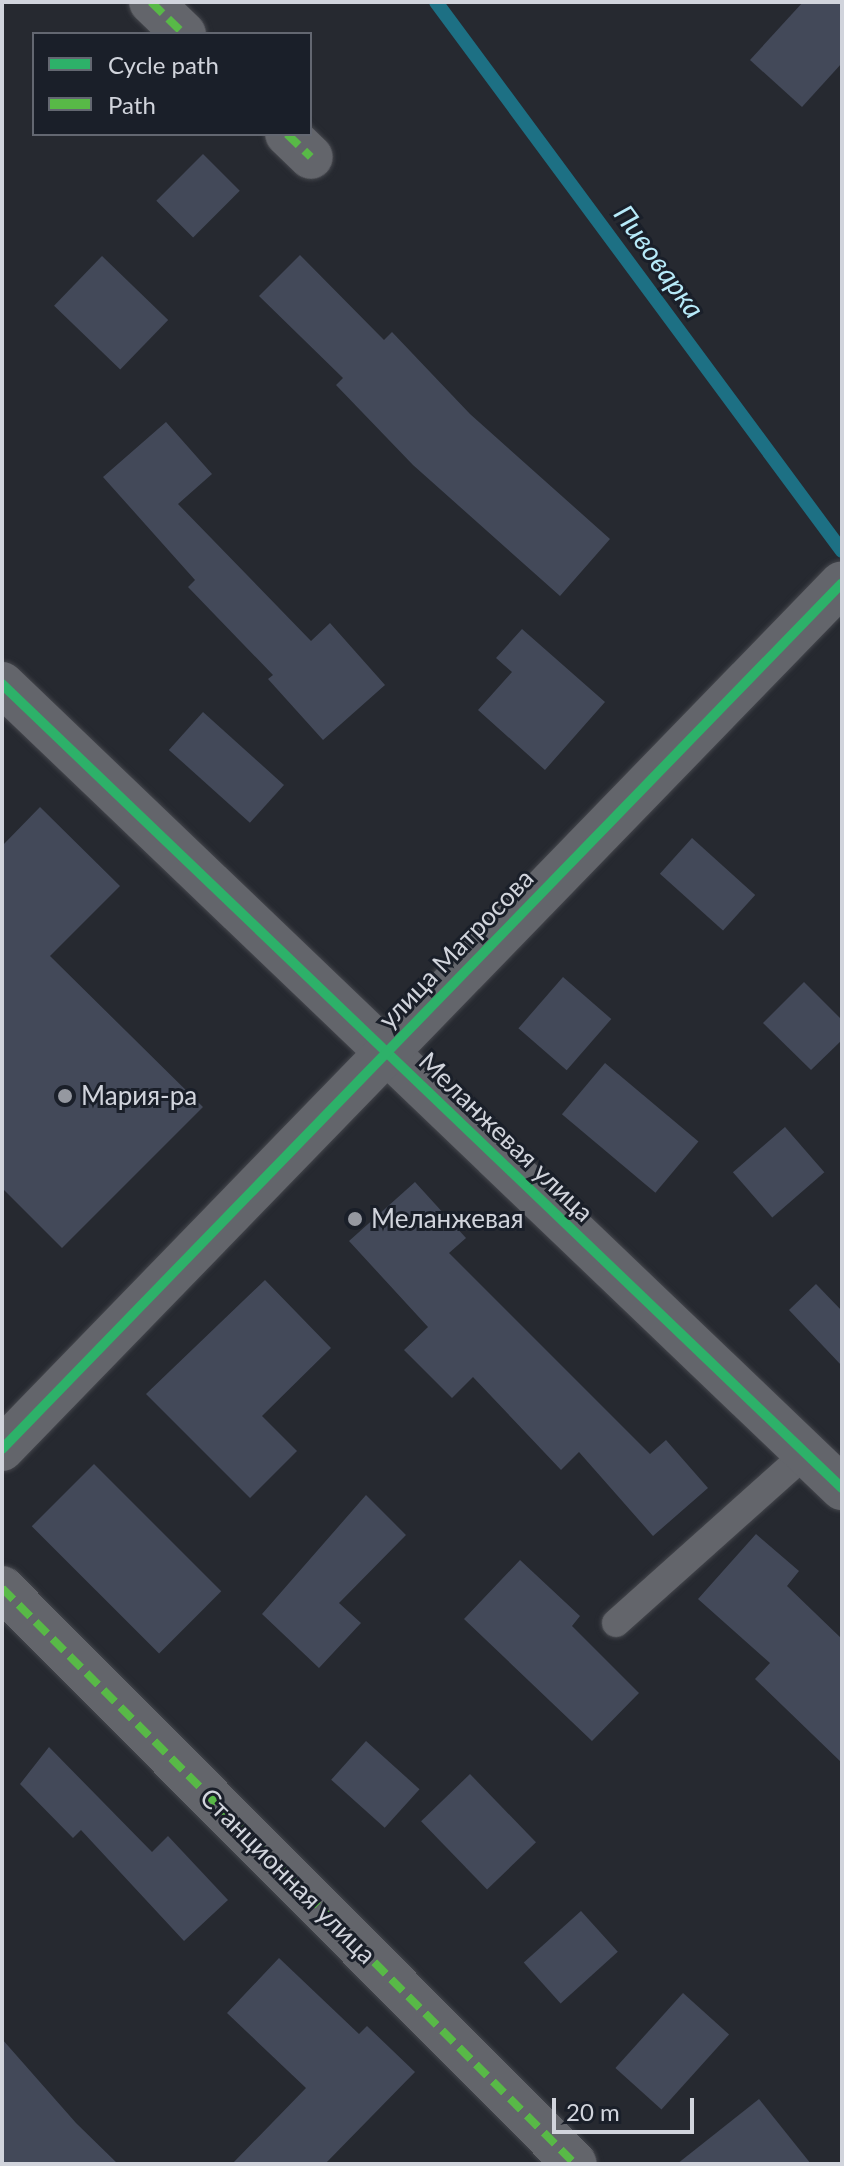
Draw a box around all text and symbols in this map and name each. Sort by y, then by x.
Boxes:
legend [32,32,312,136]
text: Cycle path [108,50,219,79]
text: Path [108,90,156,119]
water label: Пивоварка [608,198,712,324]
street label: улица Матросова [372,863,540,1035]
street label: Меланжевая улица [412,1046,600,1228]
place label: Мария-ра [81,1080,197,1112]
marker: Мария-ра [56,1087,74,1105]
place label: Меланжевая [371,1203,524,1235]
marker: Меланжевая [346,1210,364,1228]
street label: Станционная улица [194,1782,382,1970]
scale bar [556,2082,698,2132]
text: 20 m [566,2097,620,2126]

